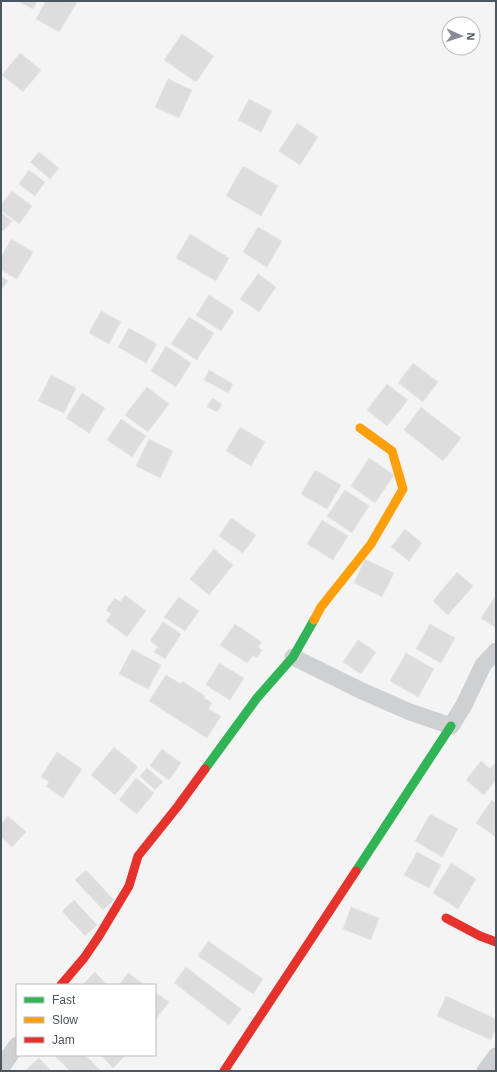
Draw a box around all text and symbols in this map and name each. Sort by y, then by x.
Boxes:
north arrow [441,16,481,56]
text: N [465,32,477,41]
legend [16,984,156,1056]
text: Fast [52,993,76,1007]
text: Slow [52,1013,78,1027]
text: Jam [52,1033,75,1047]

